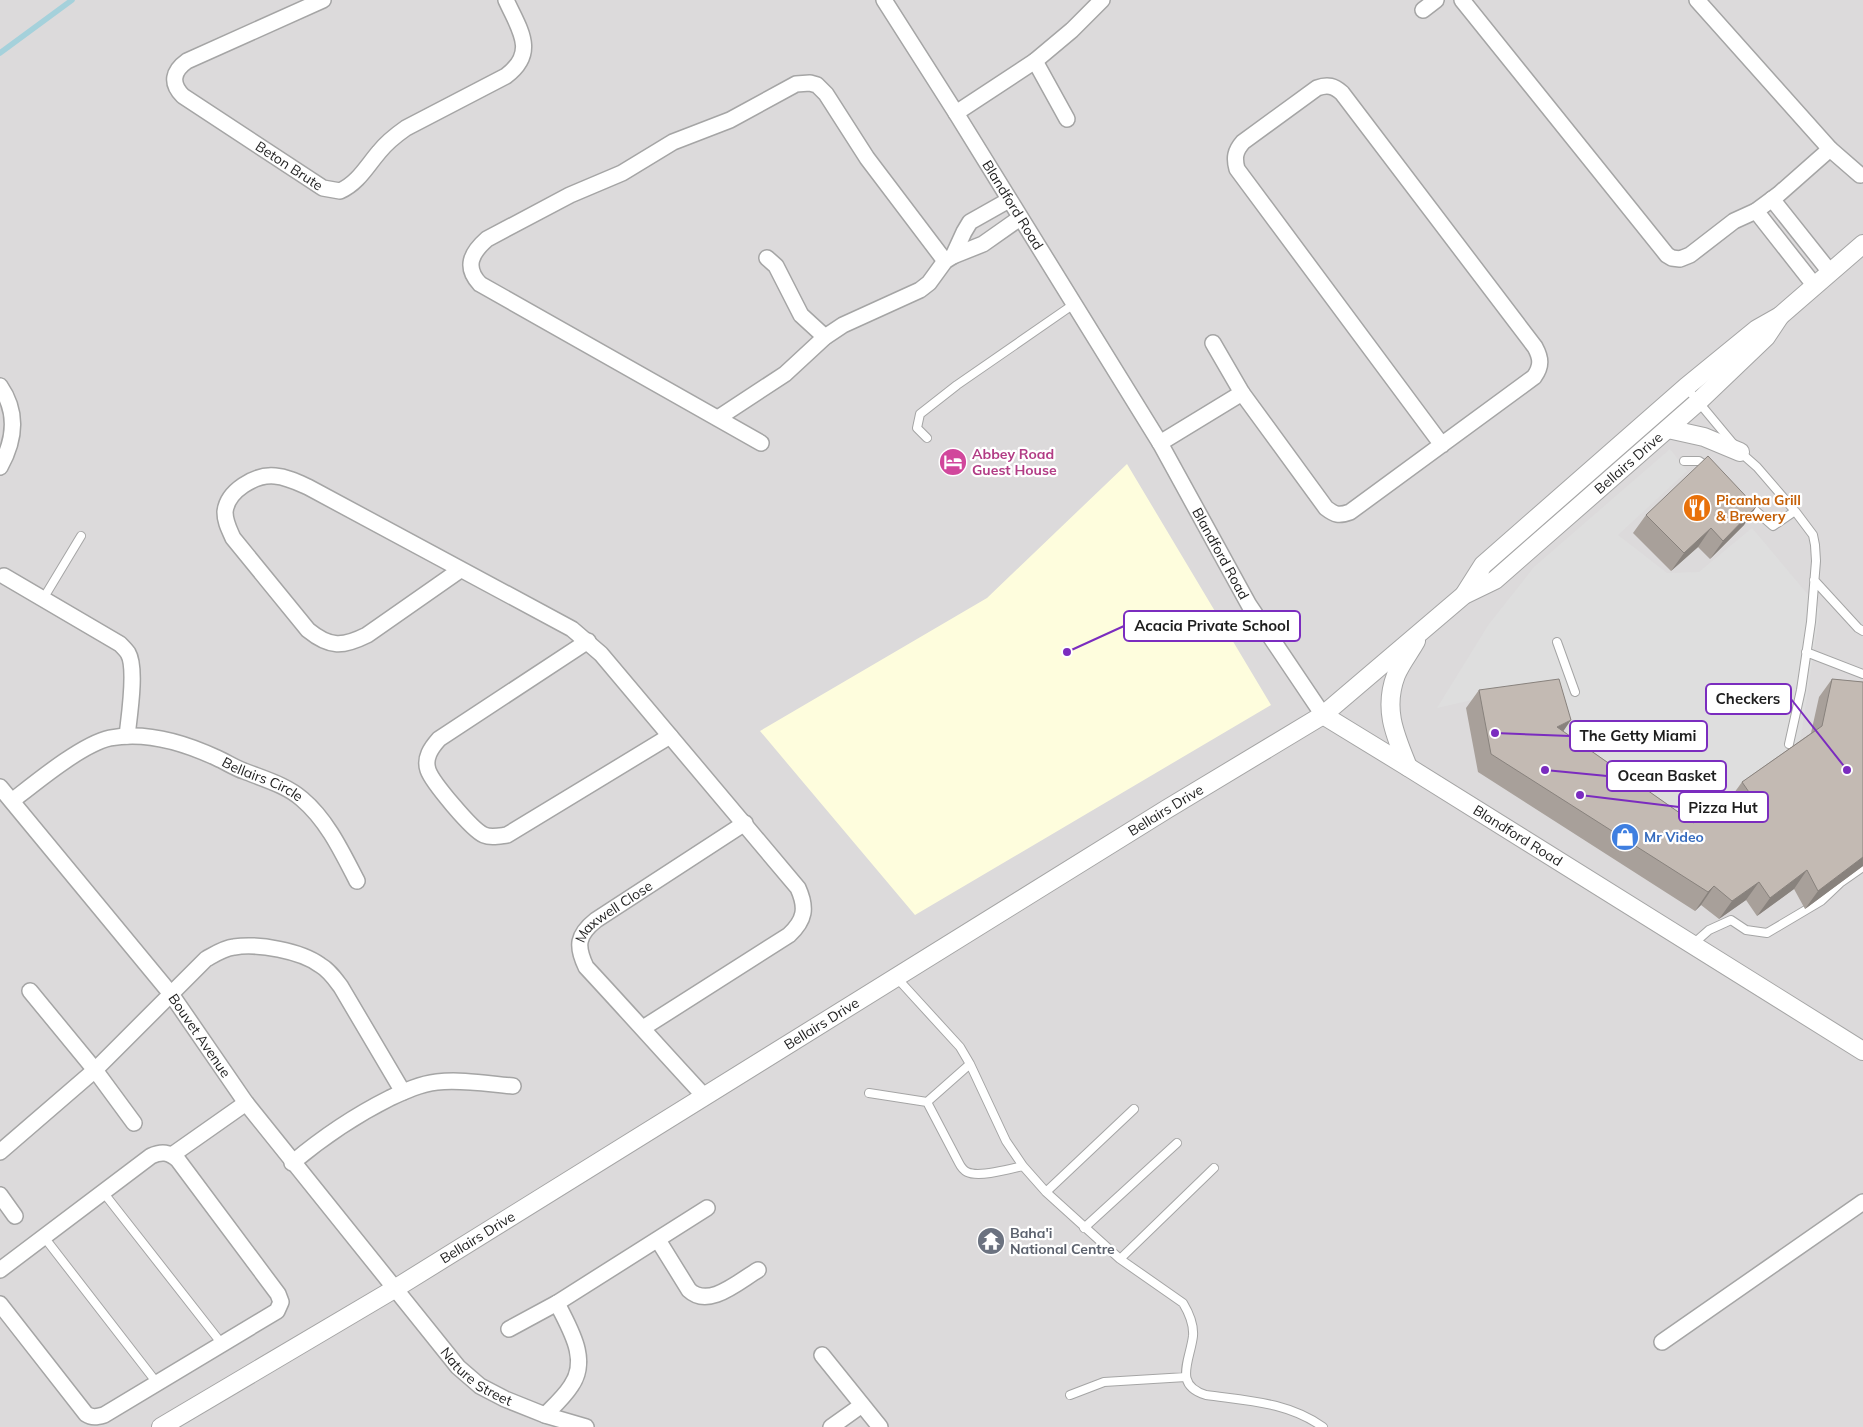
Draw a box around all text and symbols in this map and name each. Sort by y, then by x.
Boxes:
street label: Beton Brute [252,137,326,194]
street label: Blandford Road [978,157,1047,253]
street label: Bellairs Drive [1591,428,1666,498]
place label: Abbey Road Guest House [972,445,1057,479]
hotel icon: Abbey Road Guest House [938,447,968,477]
place label: Picanha Grill & Brewery [1716,491,1801,525]
restaurant icon: Picanha Grill & Brewery [1682,493,1712,523]
street label: Blandford Road [1188,505,1253,602]
callout: Acacia Private School [1124,611,1300,641]
text: Acacia Private School [1134,616,1290,635]
callout: Checkers [1706,684,1791,714]
text: Checkers [1716,689,1780,708]
callout: The Getty Miami [1570,721,1707,751]
text: The Getty Miami [1580,726,1696,745]
street label: Bellairs Circle [219,753,307,805]
callout: Ocean Basket [1607,761,1726,791]
text: Ocean Basket [1617,766,1717,785]
street label: Bellairs Drive [1125,780,1207,840]
callout: Pizza Hut [1679,792,1768,822]
text: Pizza Hut [1688,798,1758,817]
street label: Blandford Road [1470,801,1566,870]
shop icon: Mr Video [1610,822,1640,852]
place label: Mr Video [1644,828,1704,846]
street label: Maxwell Close [571,877,656,945]
street label: Bouvet Avenue [164,990,235,1081]
street label: Bellairs Drive [781,994,862,1054]
street label: Bellairs Drive [437,1207,518,1267]
place label: Baha'i National Centre [1010,1224,1115,1258]
temple icon: Baha'i National Centre [976,1226,1006,1256]
street label: Nature Street [437,1344,515,1410]

